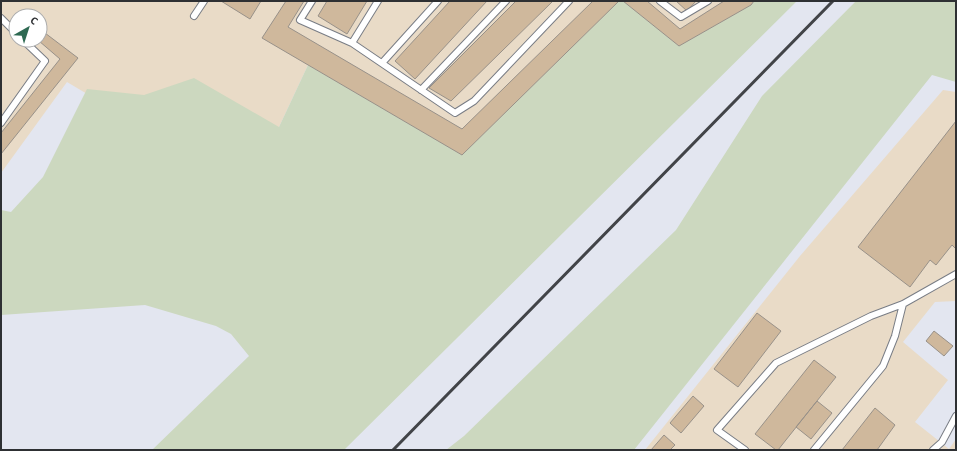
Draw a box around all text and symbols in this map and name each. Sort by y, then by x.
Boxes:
north arrow [8,8,48,48]
text: С [28,14,40,27]

